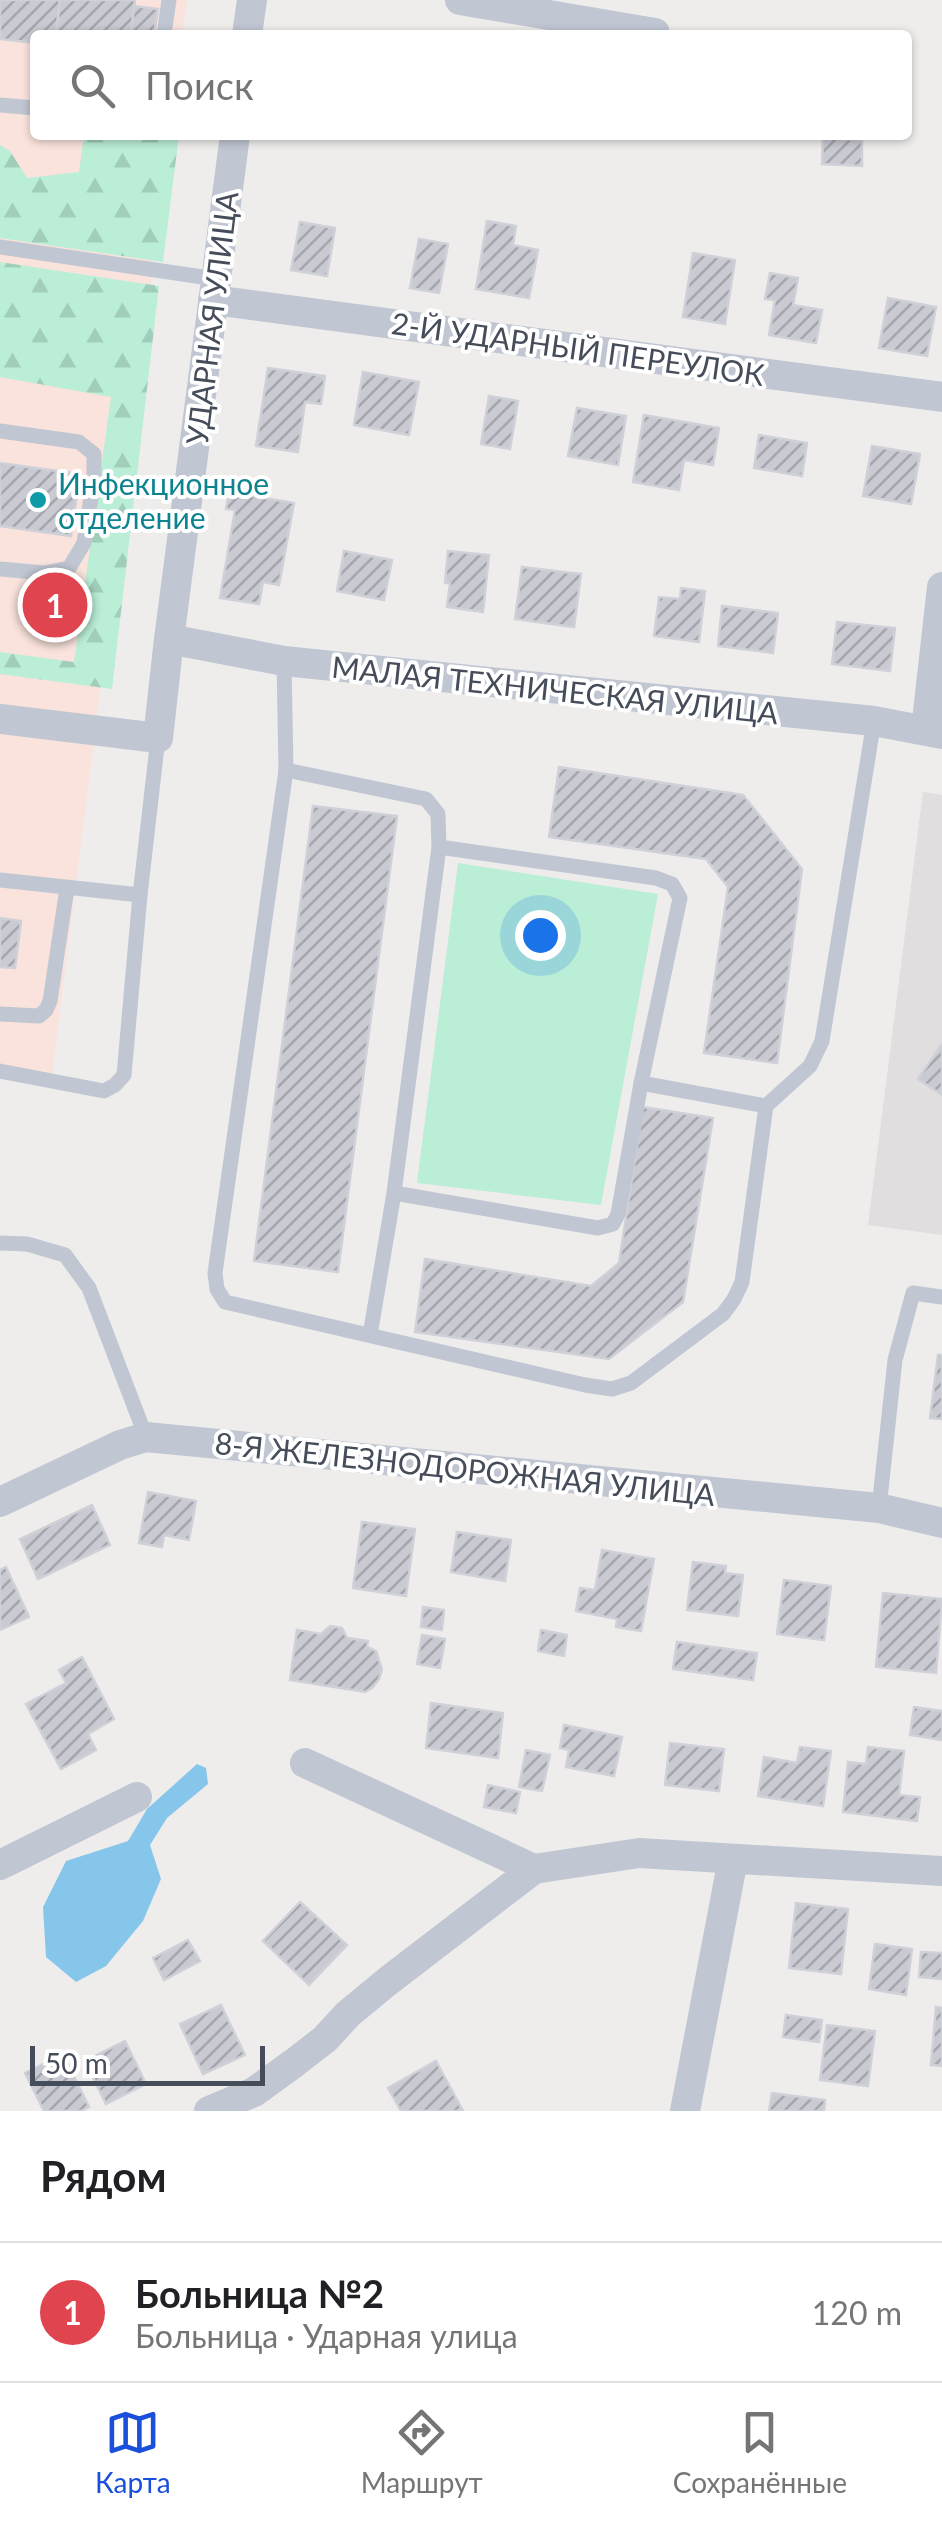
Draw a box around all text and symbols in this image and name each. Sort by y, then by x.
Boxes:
search box [30,30,912,140]
icon: search [65,58,120,113]
text: Поиск [145,62,254,108]
street label: УДАРНАЯ УЛИЦА [178,189,244,447]
street label: 2-Й УДАРНЫЙ ПЕРЕУЛОК [389,304,767,392]
place label: Инфекционное отделение [58,465,269,535]
marker: Инфекционное отделение [27,489,49,511]
pin: 1 [22,568,88,642]
street label: МАЛАЯ ТЕХНИЧЕСКАЯ УЛИЦА [330,648,781,730]
your location [515,910,566,961]
street label: 8-Я ЖЕЛЕЗНОДОРОЖНАЯ УЛИЦА [213,1424,717,1512]
scale bar [30,2041,265,2086]
text: 50 m [45,2046,108,2080]
text: Рядом [40,2151,167,2201]
text: Больница №2 [135,2270,384,2316]
text: 1 [63,2293,82,2332]
text: 120 m [812,2293,902,2332]
text: Больница · Ударная улица [135,2316,518,2355]
tab: Карта [95,2405,171,2499]
tab: Маршрут [361,2405,483,2499]
tab: Сохранённые [673,2405,847,2499]

